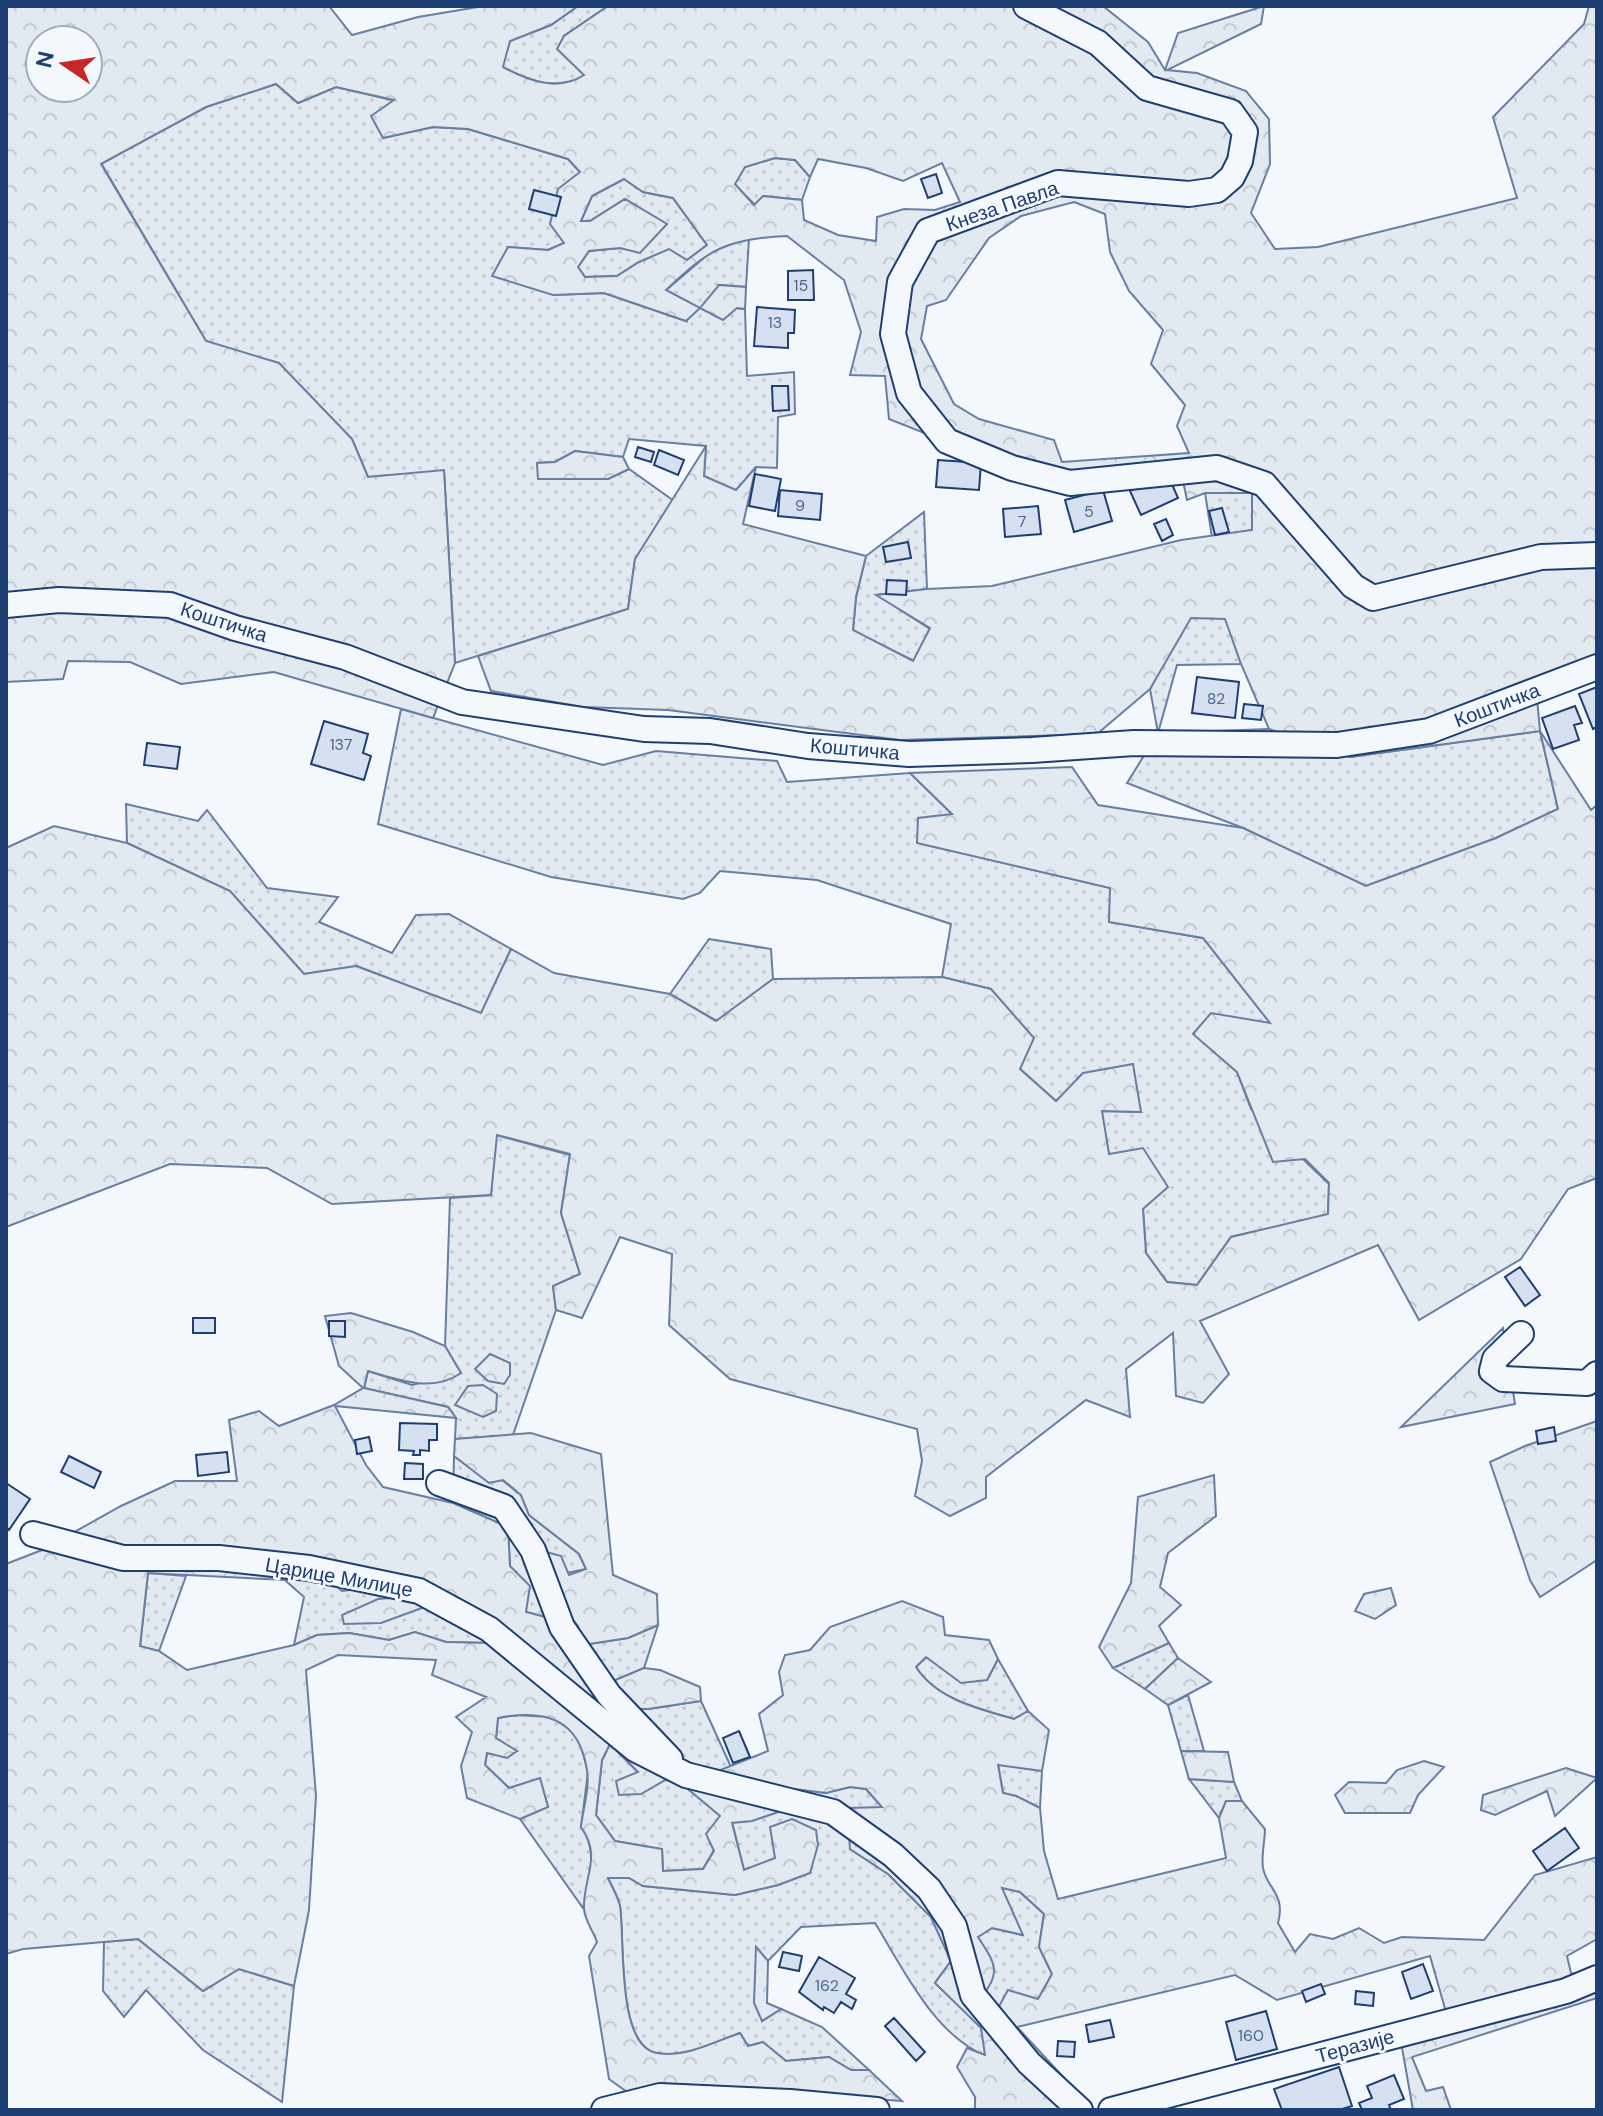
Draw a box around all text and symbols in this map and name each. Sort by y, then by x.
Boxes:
north arrow [24,24,104,104]
text: N [29,49,61,71]
street label: Кнеза Павла [942,174,1063,237]
house number: 15 [794,275,808,296]
house number: 13 [768,312,782,333]
house number: 9 [795,495,805,516]
house number: 5 [1084,501,1094,522]
house number: 7 [1018,511,1026,532]
street label: Коштичка [177,596,272,649]
street label: Коштичка [1450,676,1544,733]
house number: 82 [1207,688,1225,709]
street label: Коштичка [809,732,902,766]
house number: 137 [330,734,352,755]
street label: Царице Милице [263,1551,415,1603]
house number: 162 [815,1975,839,1996]
street label: Теразије [1313,2023,1397,2069]
house number: 160 [1238,2025,1264,2046]

